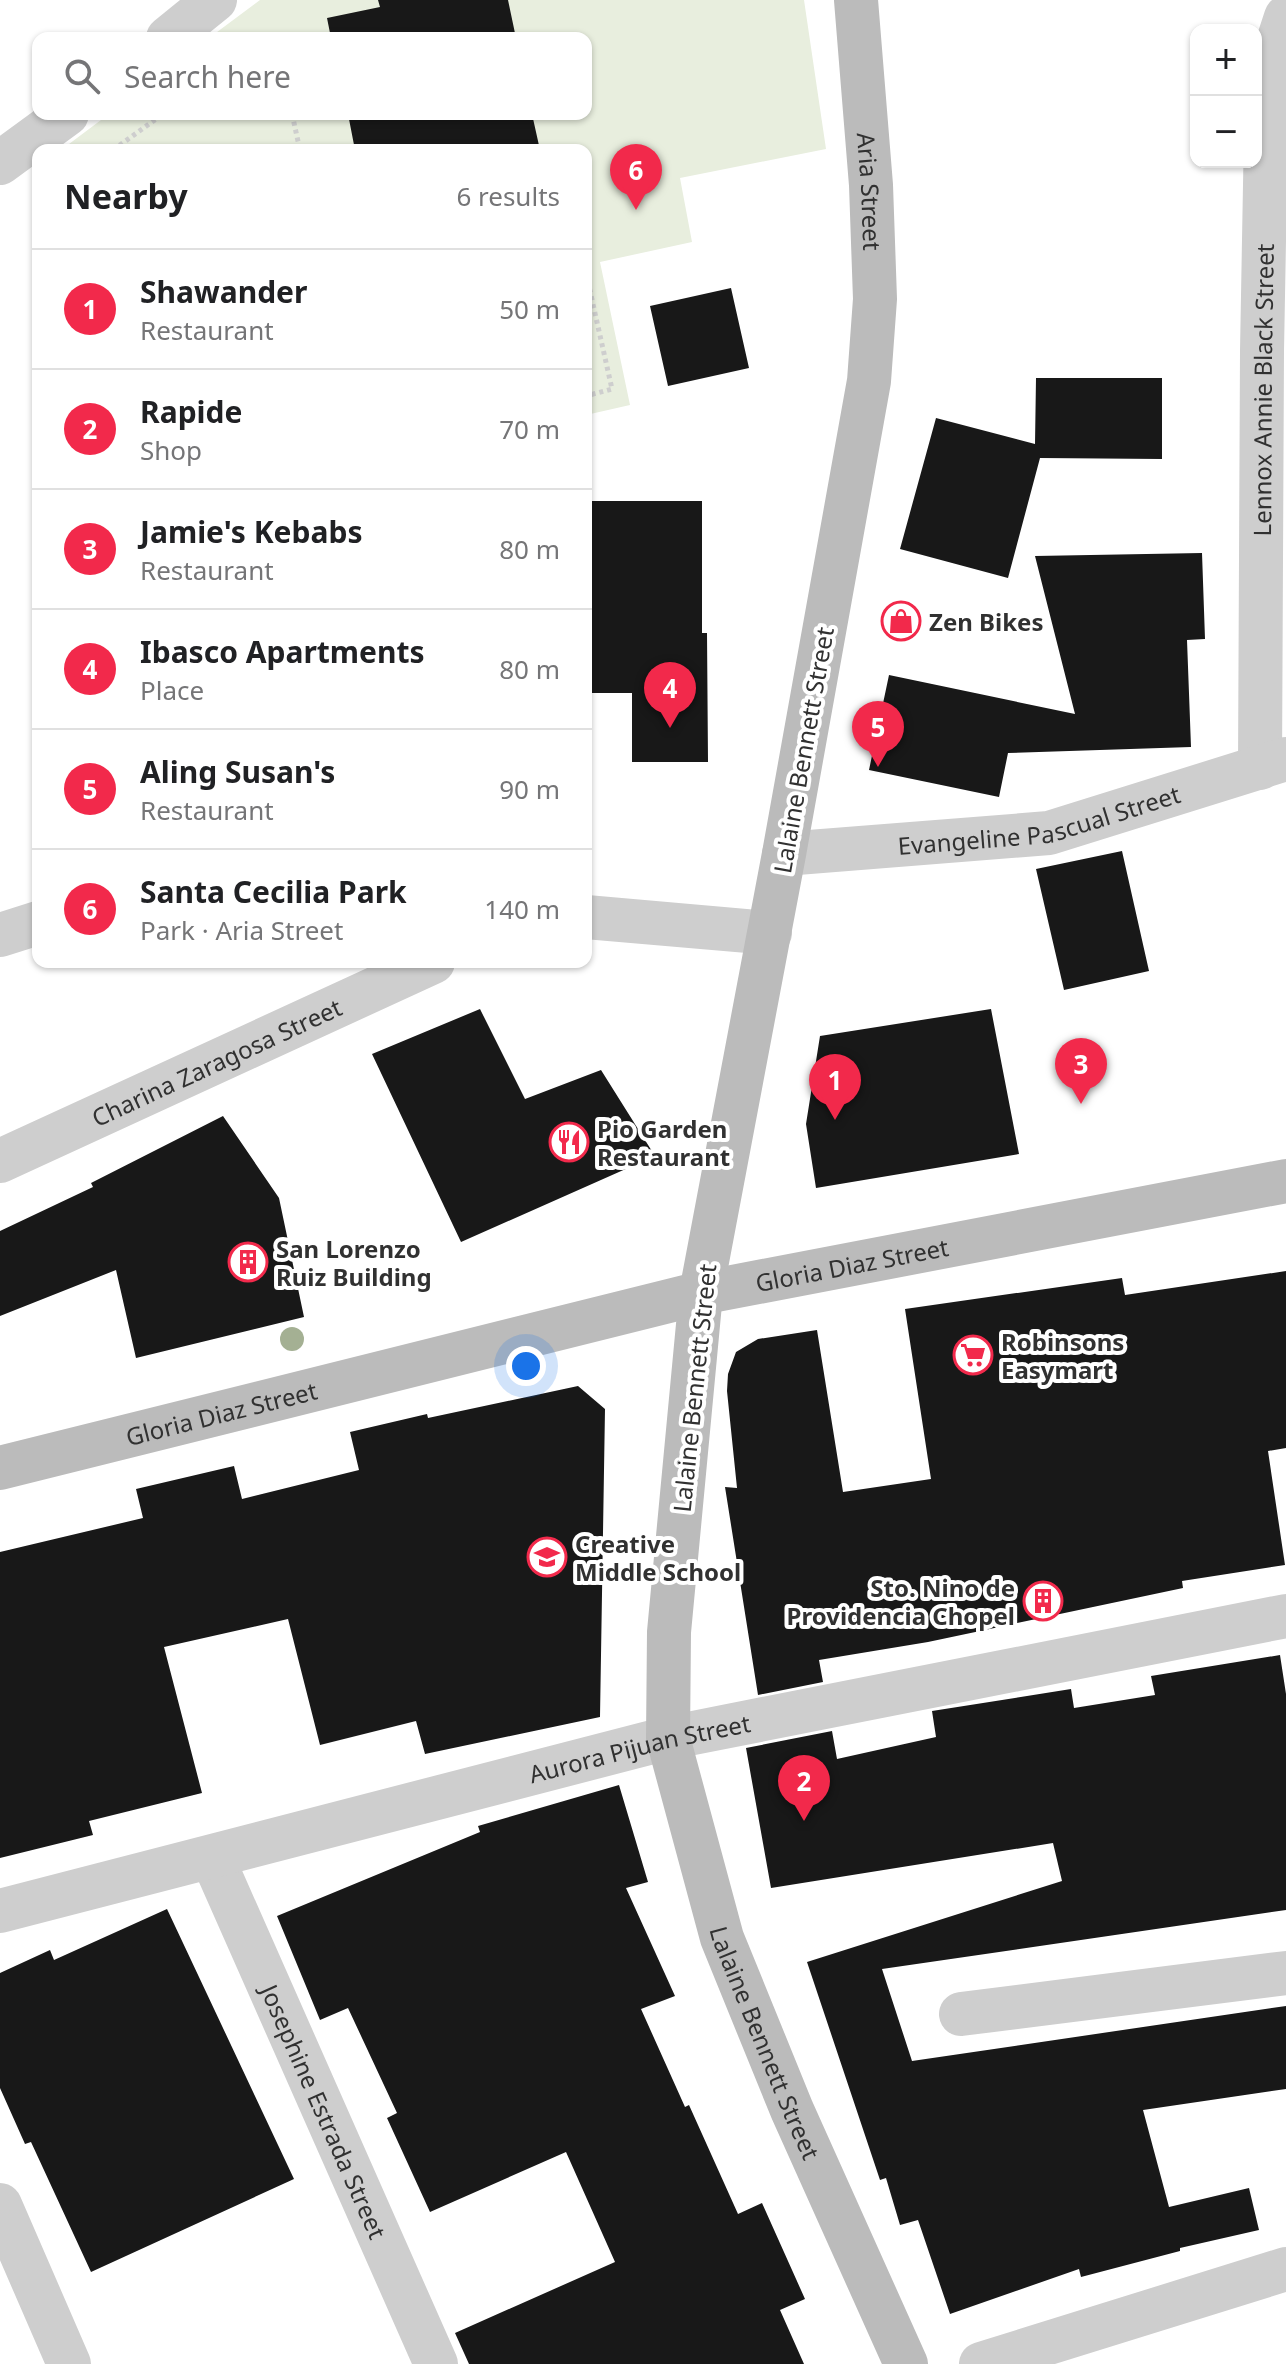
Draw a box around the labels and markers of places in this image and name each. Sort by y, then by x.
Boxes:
pin: 6 [610,144,662,210]
shop icon: Zen Bikes [880,600,922,642]
place label: Zen Bikes [929,605,1043,638]
pin: 4 [644,662,696,728]
pin: 5 [852,701,904,767]
pin: 3 [1055,1038,1107,1104]
pin: 1 [809,1054,861,1120]
place label: Pio Garden Restaurant [597,1112,730,1173]
restaurant icon: Pio Garden Restaurant [548,1121,590,1163]
place label: San Lorenzo Ruiz Building [276,1232,432,1293]
building icon: San Lorenzo Ruiz Building [227,1241,269,1283]
place label: Robinsons Easymart [1001,1325,1124,1386]
supermarket icon: Robinsons Easymart [952,1334,994,1376]
place label: Creative Middle School [575,1527,741,1588]
school or university icon: Creative Middle School [526,1536,568,1578]
place label: Sto. Nino de Providencia Chopel [787,1571,1015,1632]
building icon: Sto. Nino de Providencia Chopel [1022,1580,1064,1622]
pin: 2 [778,1755,830,1821]

